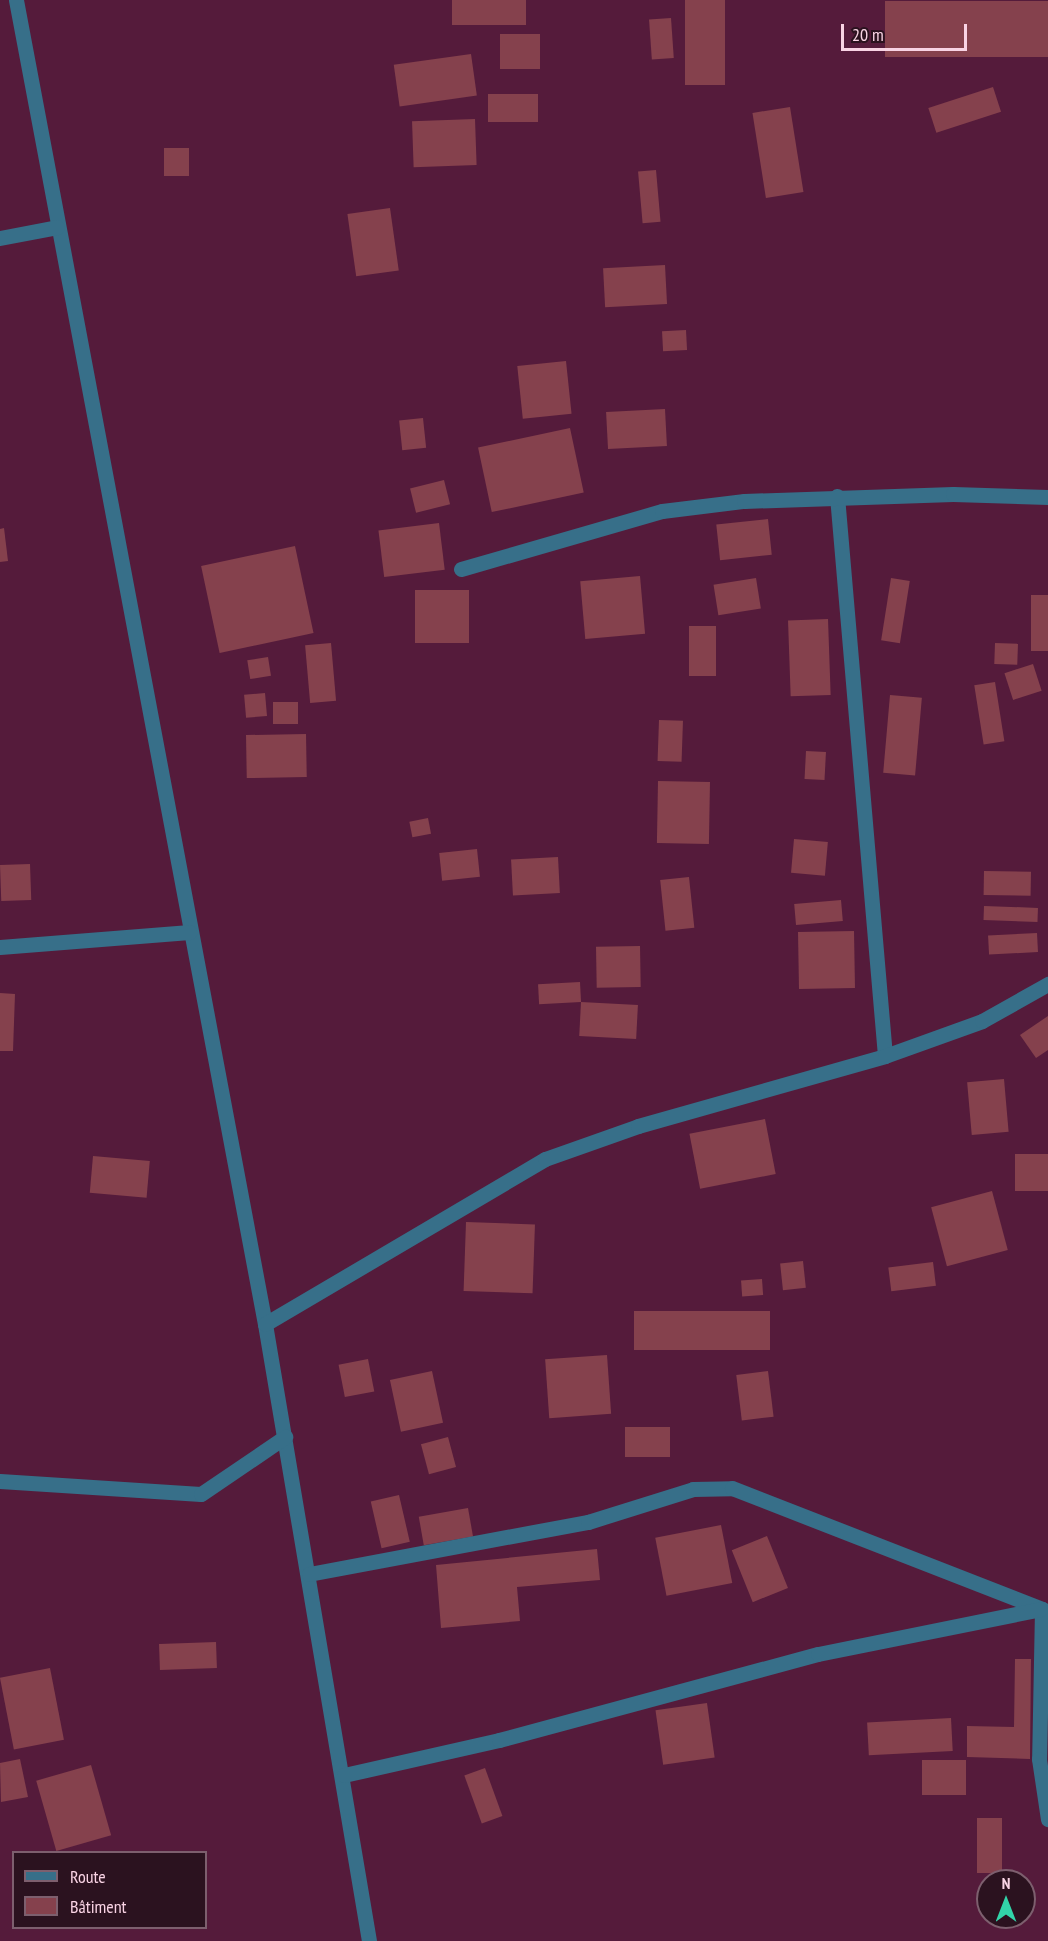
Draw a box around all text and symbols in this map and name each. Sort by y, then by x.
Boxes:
scale bar [844,12,970,50]
text: 20 m [852,23,884,46]
legend [12,1851,207,1929]
text: Route [70,1865,106,1888]
north arrow [976,1869,1036,1929]
text: N [1002,1873,1010,1893]
text: Bâtiment [70,1895,127,1918]

